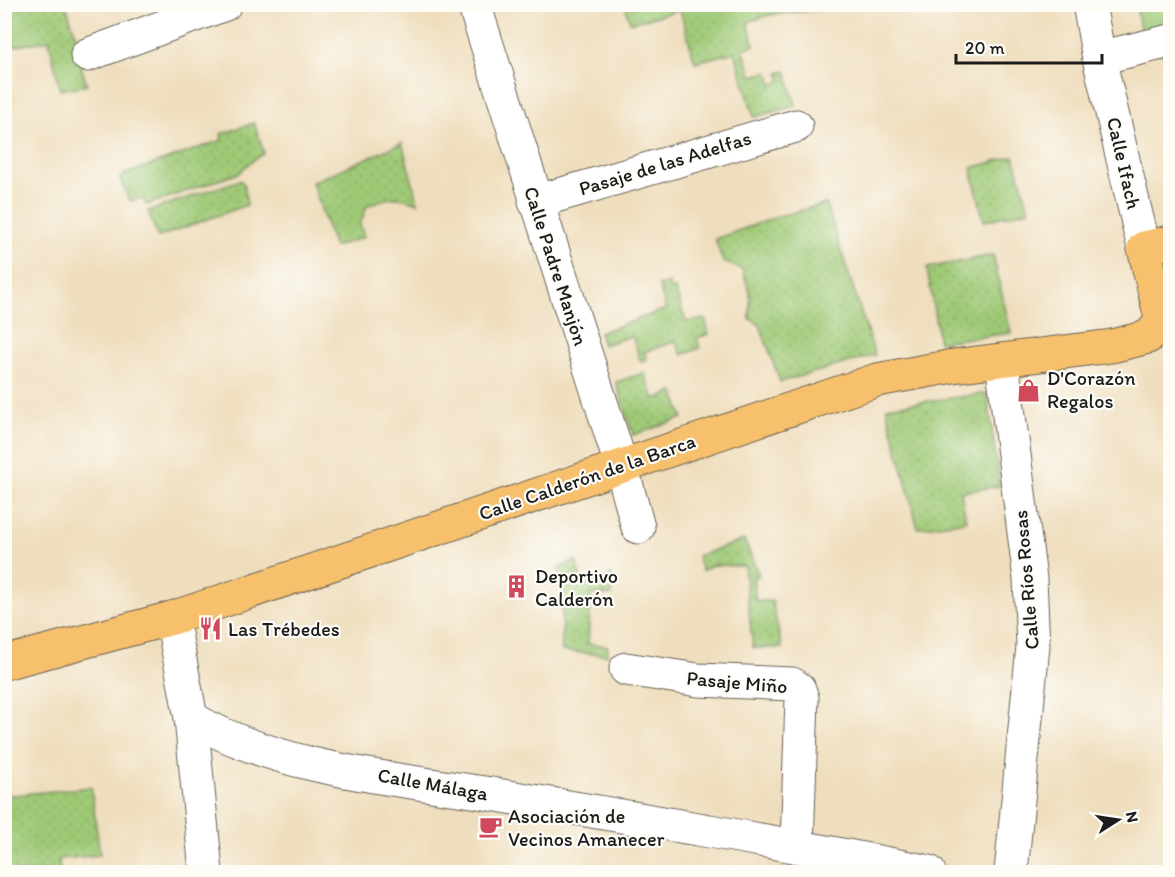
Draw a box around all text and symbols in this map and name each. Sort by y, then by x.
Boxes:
scale bar [956,27,1102,65]
text: 20 m [965,37,1005,59]
street label: Calle Ifach [1102,115,1146,211]
street label: Pasaje de las Adelfas [576,125,754,201]
street label: Calle Padre Manjón [519,183,593,349]
place label: D'Corazón Regalos [1047,366,1136,413]
shop icon: D'Corazón Regalos [1016,377,1042,403]
street label: Calle Calderón de la Barca [475,429,699,525]
street label: Calle Ríos Rosas [1008,509,1044,651]
place label: Deportivo Calderón [535,564,618,611]
building icon: Deportivo Calderón [504,574,530,600]
restaurant icon: Las Trébedes [197,616,223,642]
place label: Las Trébedes [228,617,340,641]
street label: Pasaje Miño [685,666,789,698]
street label: Calle Málaga [376,762,491,806]
north arrow [1088,790,1148,850]
place label: Asociación de Vecinos Amanecer [508,804,665,851]
text: N [1122,810,1143,824]
cafe icon: Asociación de Vecinos Amanecer [477,814,503,840]

